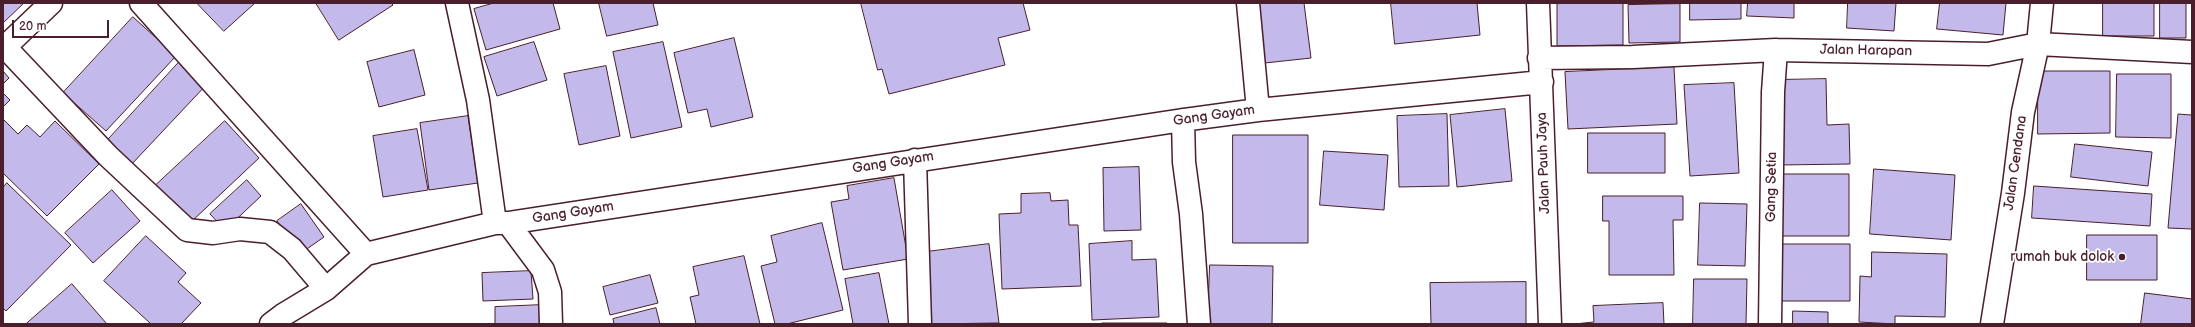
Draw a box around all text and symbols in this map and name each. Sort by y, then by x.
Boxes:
scale bar [14,12,111,38]
text: 20 m [19,19,46,34]
street label: Jalan Harapan [1820,42,1912,60]
street label: Gang Gayam [1172,102,1256,130]
street label: Jalan Pauh Jaya [1534,112,1554,214]
street label: Jalan Cendana [2001,115,2031,211]
street label: Gang Gayam [851,148,935,178]
street label: Gang Setia [1763,152,1781,222]
street label: Gang Gayam [531,198,615,228]
place label: rumah buk dolok [2010,249,2114,265]
marker: rumah buk dolok [2117,252,2127,262]

